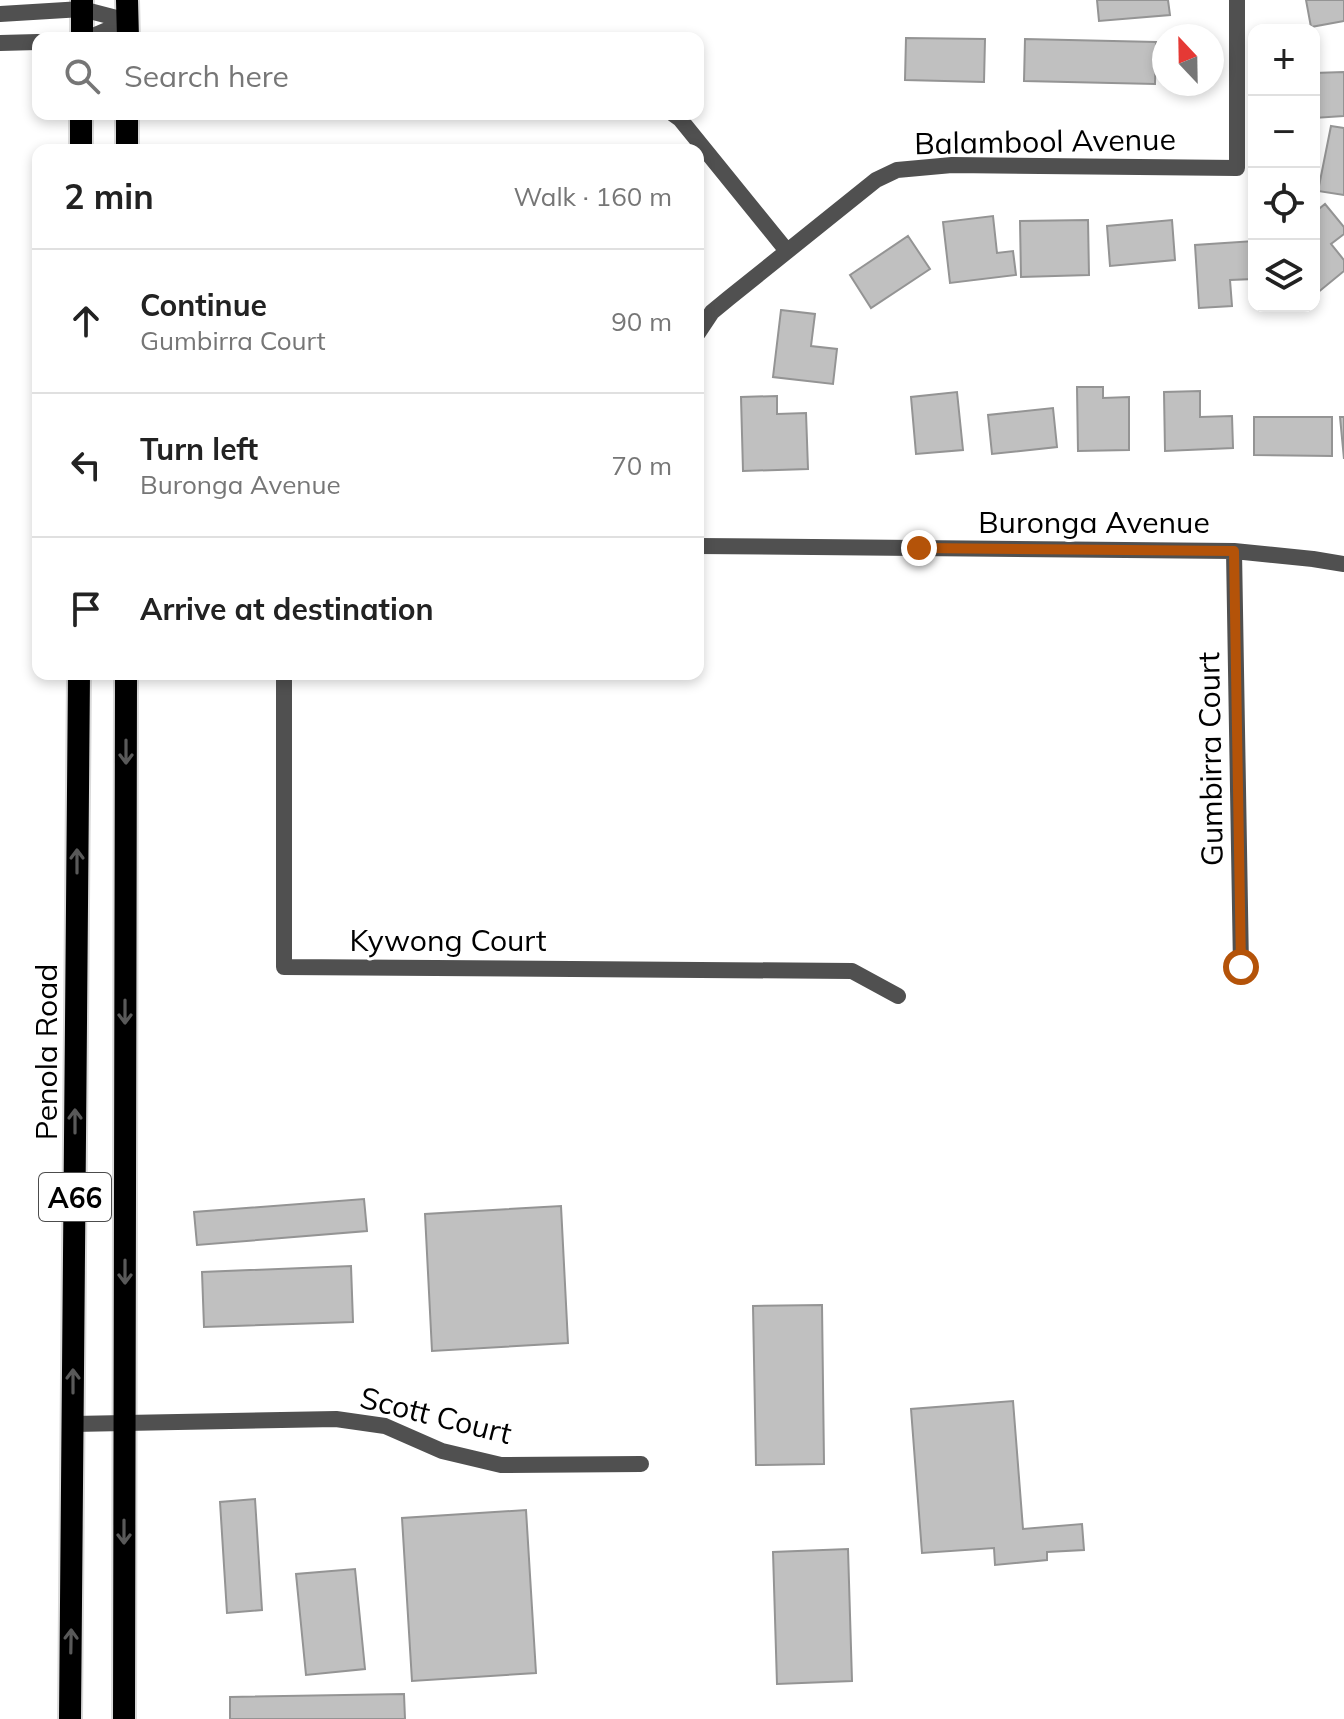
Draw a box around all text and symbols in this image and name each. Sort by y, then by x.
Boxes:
north arrow [1152,24,1224,96]
map controls [1248,24,1320,312]
button: + [1248,24,1320,96]
search box [32,32,704,120]
icon: search [60,54,104,98]
text: Search here [124,57,289,95]
button: − [1248,96,1320,168]
street label: Balambool Avenue [914,120,1176,162]
button: locate [1248,168,1320,240]
text: 2 min [64,175,154,218]
text: Walk · 160 m [513,180,672,213]
button: layers [1248,240,1320,312]
text: Continue [140,286,267,324]
icon: ahead [64,299,108,343]
text: 90 m [611,305,672,338]
text: Gumbirra Court [140,324,326,357]
text: Turn left [140,430,258,468]
icon: left [64,443,108,487]
text: 70 m [611,449,672,482]
text: Buronga Avenue [140,468,341,501]
street label: Buronga Avenue [978,503,1210,541]
route end [901,530,937,566]
icon: arrive [64,587,108,631]
text: Arrive at destination [140,590,434,628]
street label: Gumbirra Court [1189,652,1231,866]
one-way arrow [118,738,134,765]
one-way arrow [70,848,85,875]
street label: Kywong Court [349,921,547,959]
route start [1223,949,1259,985]
street label: Penola Road [27,964,65,1140]
one-way arrow [117,998,133,1025]
one-way arrow [67,1108,83,1135]
road number: A66 [39,1173,111,1221]
one-way arrow [117,1258,133,1285]
one-way arrow [65,1368,81,1395]
street label: Scott Court [356,1378,516,1452]
one-way arrow [116,1518,132,1545]
one-way arrow [63,1628,79,1655]

